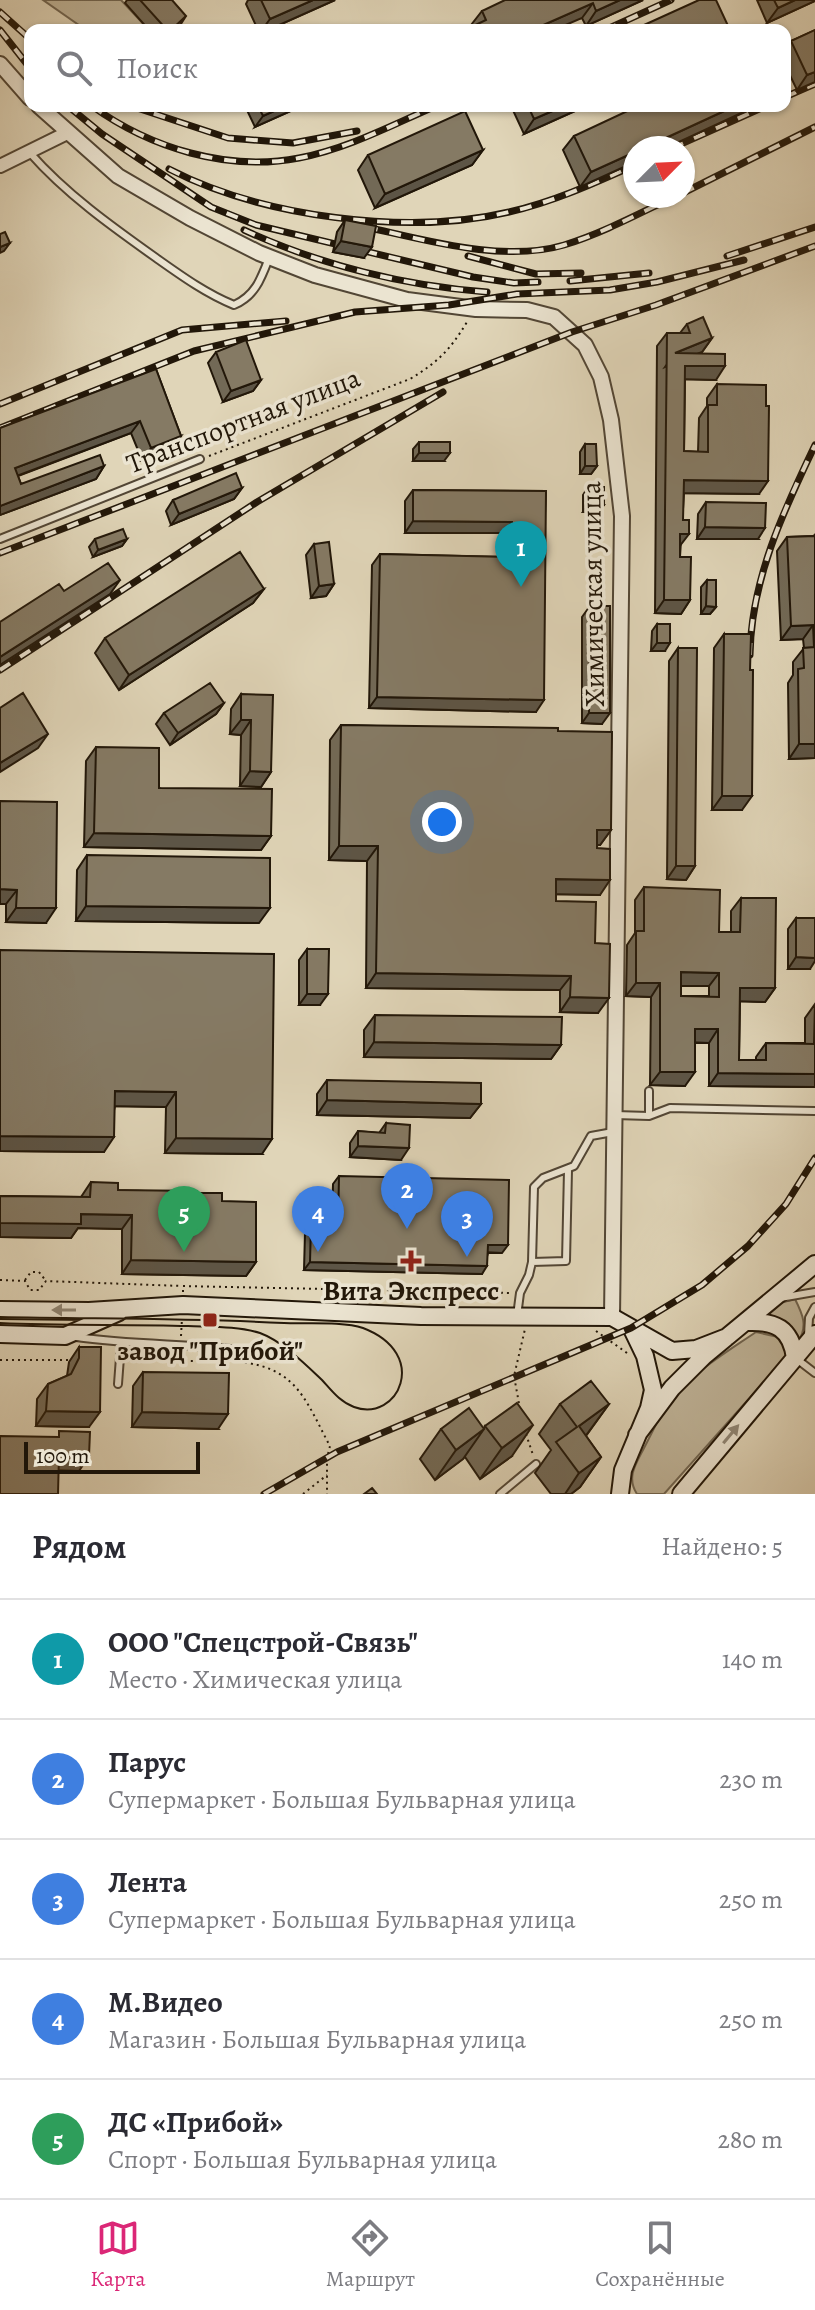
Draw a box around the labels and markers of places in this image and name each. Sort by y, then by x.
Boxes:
pin: 1 [495,521,547,587]
pin: 2 [381,1163,433,1229]
pin: 5 [158,1186,210,1252]
pin: 4 [292,1186,344,1252]
pin: 3 [441,1191,493,1257]
marker: Вита Экспресс [402,1252,420,1270]
place label: Вита Экспресс [323,1272,499,1310]
marker: завод "Прибой" [201,1311,219,1329]
place label: завод "Прибой" [117,1332,303,1370]

